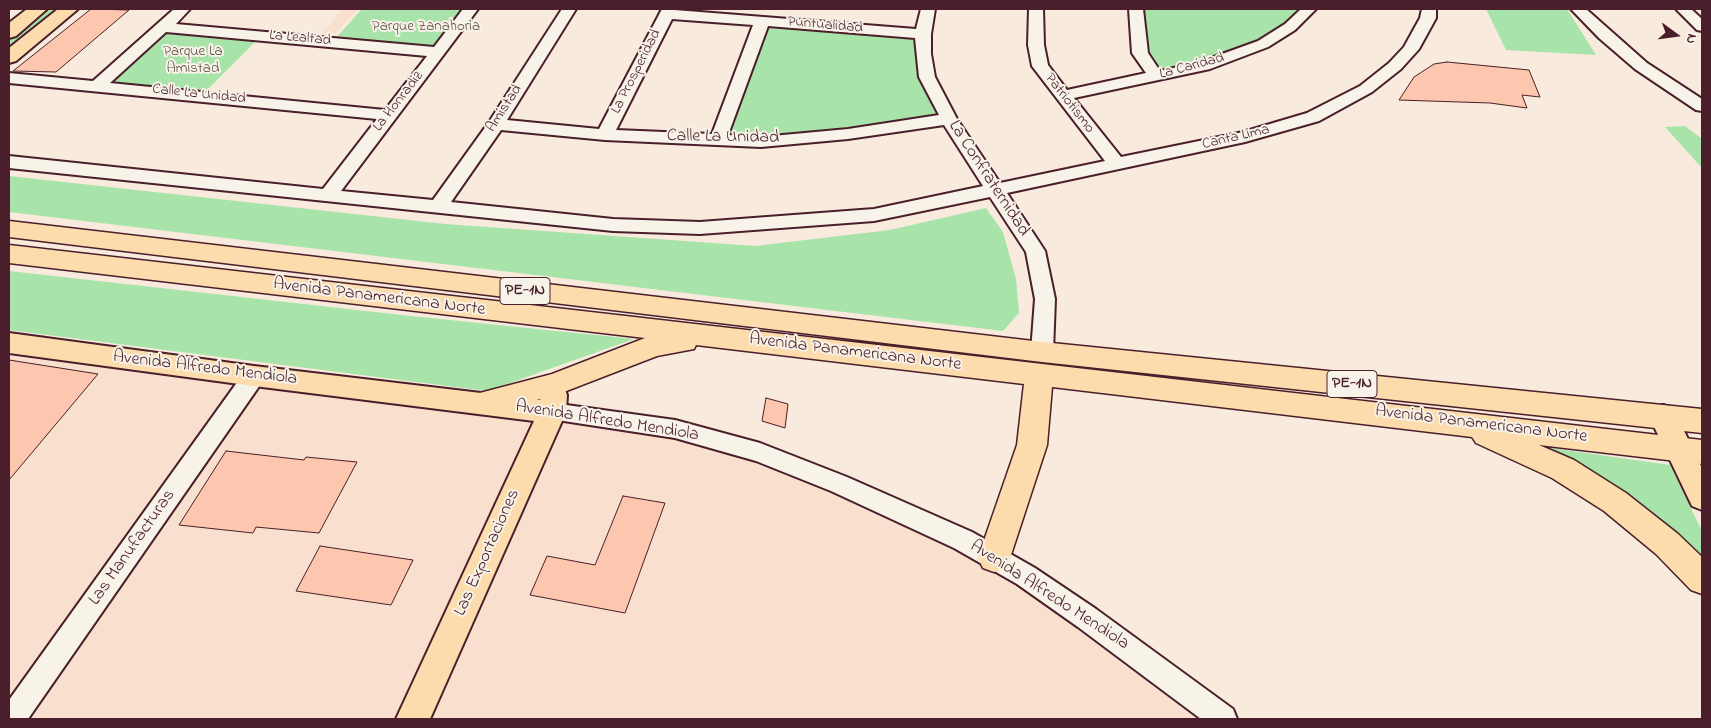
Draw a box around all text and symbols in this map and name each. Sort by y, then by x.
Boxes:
north arrow [1651,10,1701,60]
street label: Puntualidad [787,14,863,38]
park label: Parque Zanahoria [372,19,480,37]
street label: La Lealtad [268,27,332,51]
street label: La Prosperidad [608,27,666,117]
text: N [1680,32,1702,46]
park label: Parque La Amistad [163,44,223,79]
street label: La Caridad [1158,50,1226,84]
street label: La Honradiz [370,68,428,136]
street label: Patriotismo [1040,71,1098,137]
street label: Calle La Unidad [151,81,247,109]
street label: Amistad [483,82,527,136]
street label: La Confraternidad [942,117,1034,241]
street label: Canta Lima [1201,122,1271,154]
street label: Calle La Unidad [667,126,779,150]
street label: Avenida Panamericana Norte [272,274,486,322]
road number: PE-1N [500,278,550,304]
street label: Avenida Panamericana Norte [748,329,962,377]
street label: Avenida Alfredo Mendiola [112,347,298,391]
road number: PE-1N [1327,370,1377,398]
street label: Avenida Alfredo Mendiola [514,397,700,447]
street label: Avenida Panamericana Norte [1374,401,1588,449]
street label: Las Manufacturas [85,486,181,610]
street label: Las Exportaciones [450,486,526,620]
street label: Avenida Alfredo Mendiola [965,536,1133,656]

